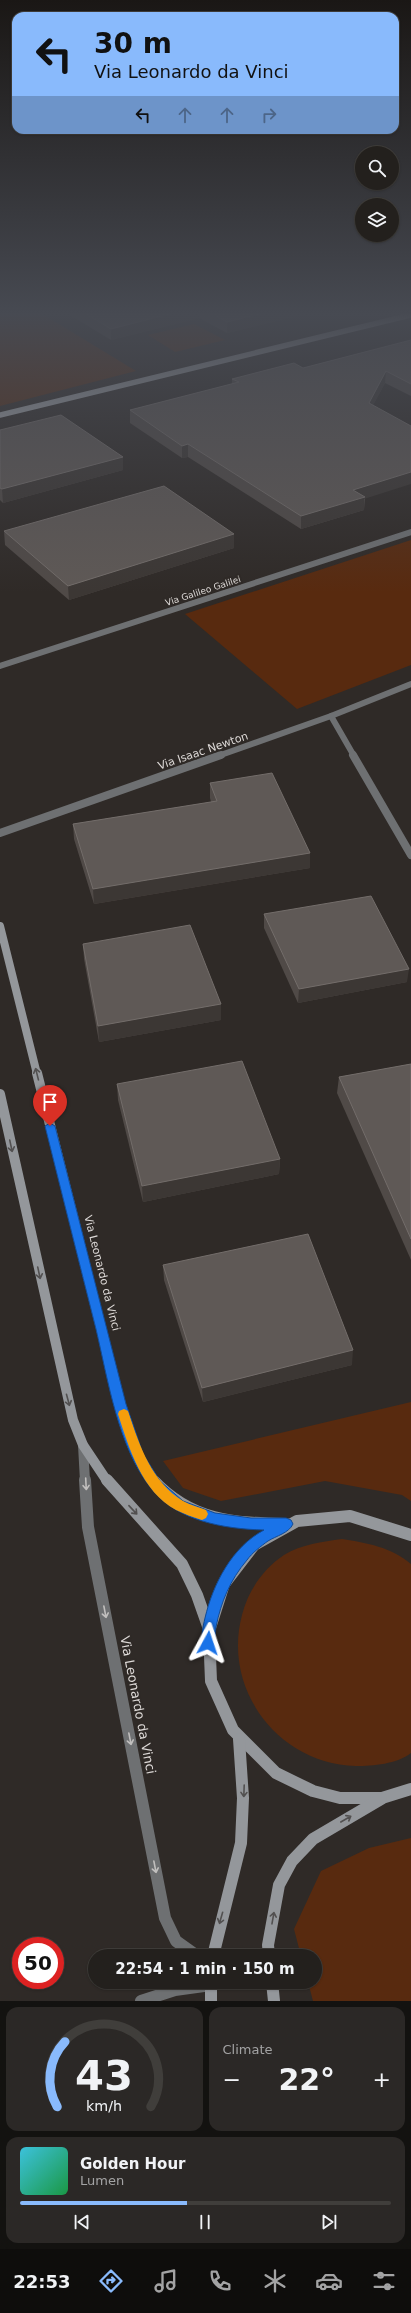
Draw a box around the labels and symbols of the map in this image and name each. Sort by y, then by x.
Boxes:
street label: Via Galileo Galilei [164,574,242,608]
street label: Via Isaac Newton [156,729,250,773]
one-way arrow [33,1067,40,1080]
pin [33,1085,67,1126]
one-way arrow [8,1139,16,1152]
street label: Via Leonardo da Vinci [81,1214,123,1332]
one-way arrow [36,1266,44,1279]
one-way arrow [64,1393,72,1406]
one-way arrow [82,1477,89,1490]
one-way arrow [128,1505,138,1515]
one-way arrow [101,1605,109,1618]
position arrow [187,1622,229,1664]
street label: Via Leonardo da Vinci [117,1635,159,1775]
one-way arrow [126,1733,134,1746]
one-way arrow [240,1784,248,1797]
one-way arrow [340,1815,351,1823]
one-way arrow [152,1860,160,1873]
one-way arrow [269,1911,277,1924]
one-way arrow [217,1912,224,1925]
speed limit sign: 50 [12,1937,64,1989]

